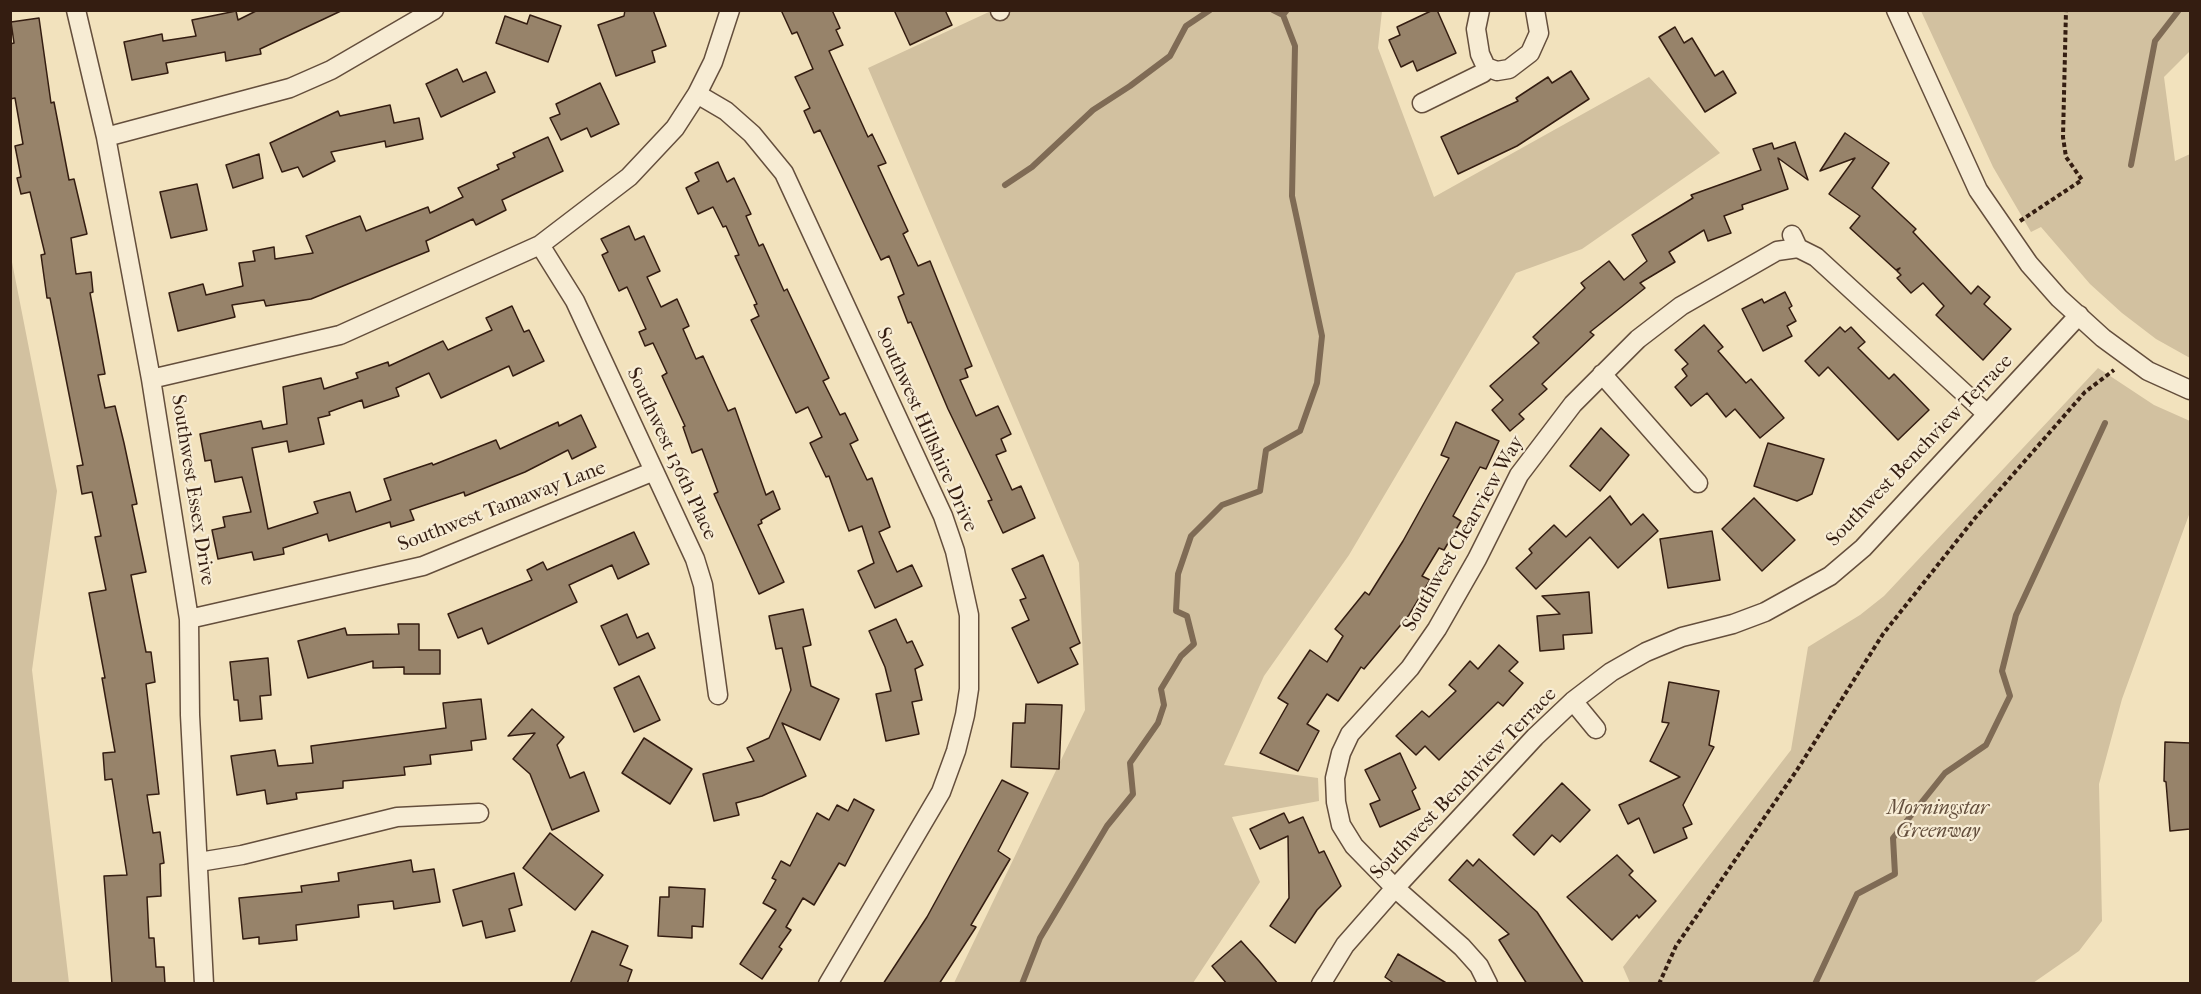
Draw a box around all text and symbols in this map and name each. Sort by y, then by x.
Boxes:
street label: Southwest Hillshire Drive [870,324,982,536]
street label: Southwest Benchview Terrace [1822,350,2018,552]
street label: Southwest 136th Place [621,364,721,544]
street label: Southwest Essex Drive [165,393,219,587]
street label: Southwest Clearview Way [1398,432,1530,636]
street label: Southwest Tamaway Lane [395,456,609,558]
street label: Southwest Benchview Terrace [1366,683,1562,885]
park label: Morningstar Greenway [1887,797,1989,844]

